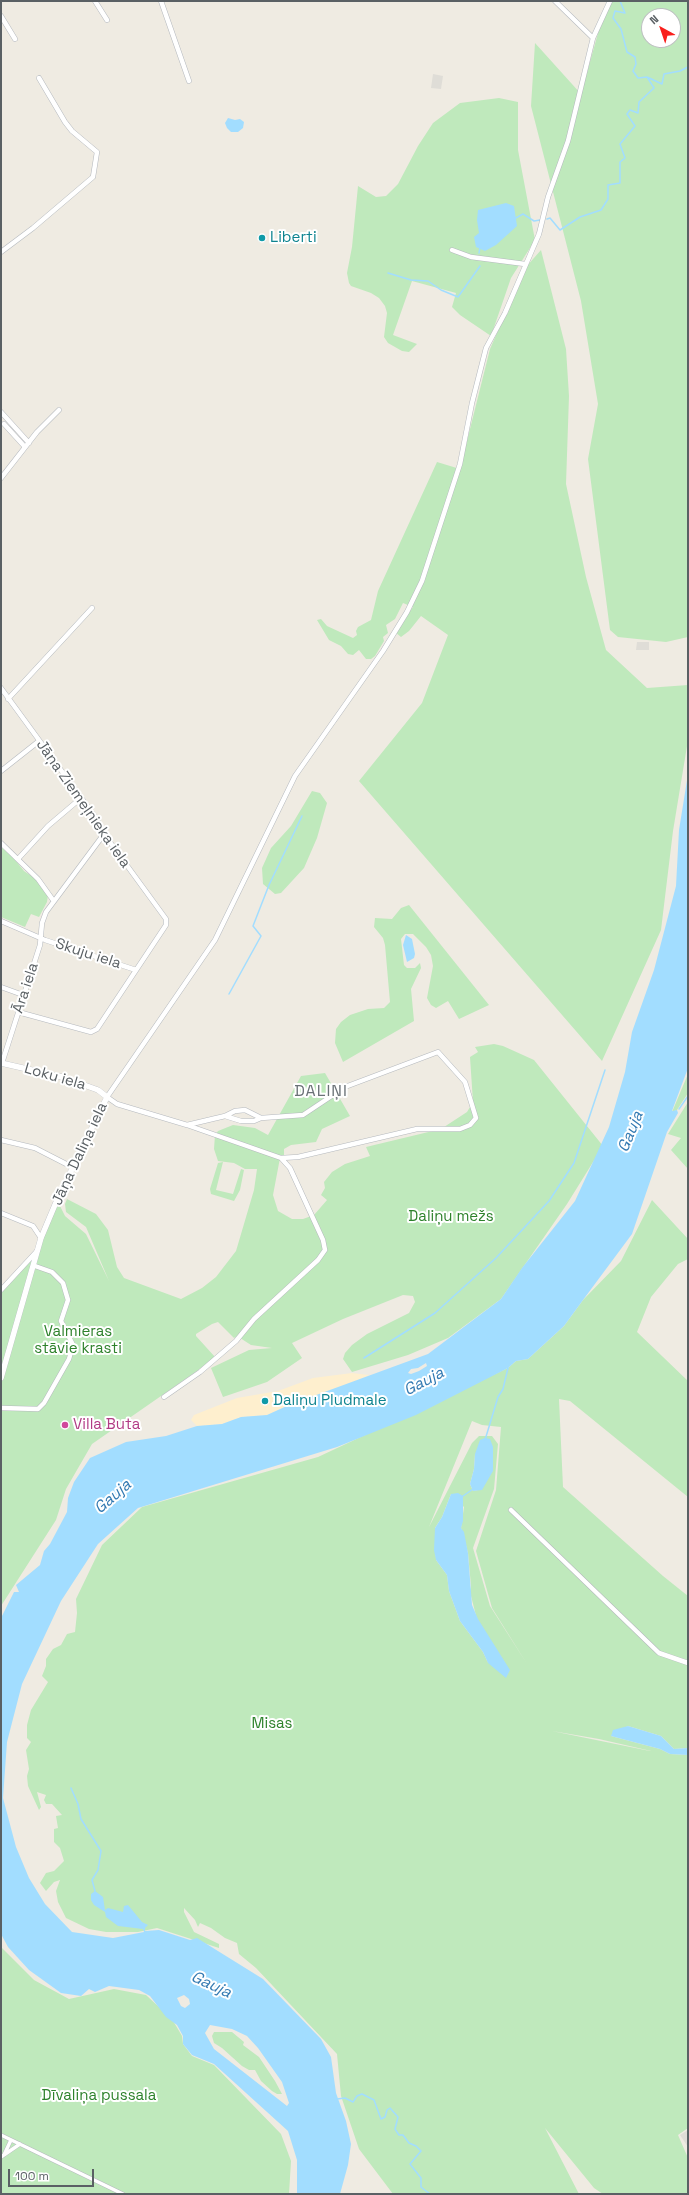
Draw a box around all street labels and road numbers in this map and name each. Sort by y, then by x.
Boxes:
street label: Jāņa Ziemeļnieka iela [32,736,134,872]
street label: Skuju iela [53,935,123,973]
street label: Āra iela [9,960,43,1016]
street label: Loku iela [22,1060,88,1094]
street label: Jāņa Daliņa iela [48,1100,112,1208]

